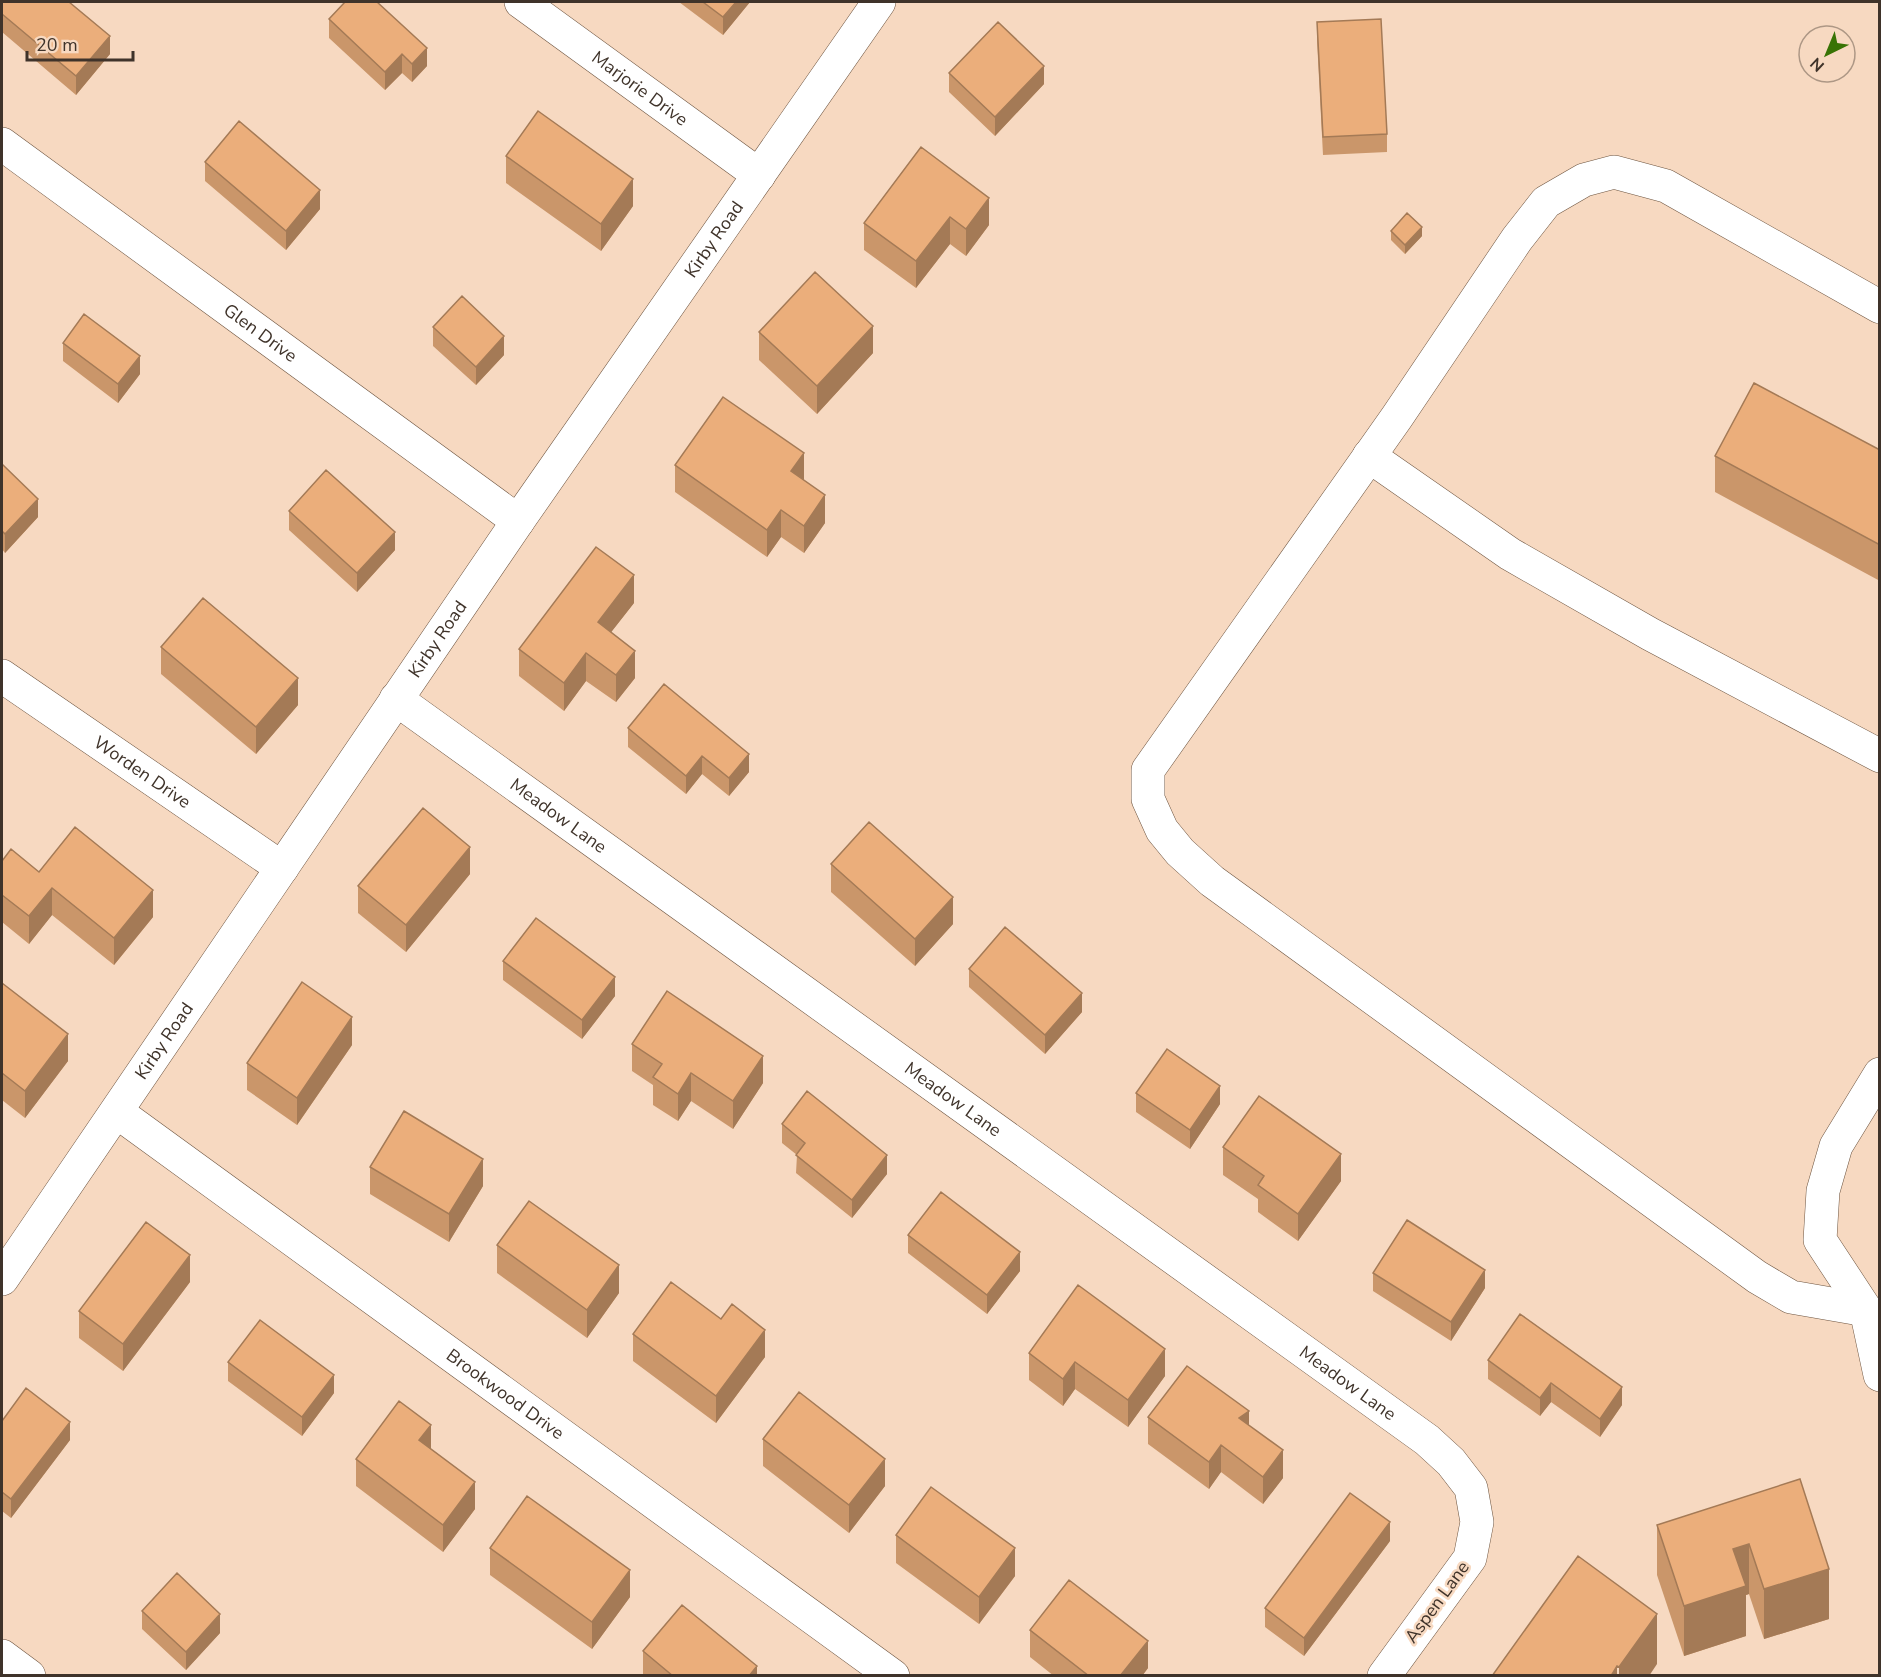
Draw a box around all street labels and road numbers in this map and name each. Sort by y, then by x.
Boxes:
street label: Marjorie Drive [587,45,693,131]
street label: Kirby Road [679,196,749,282]
street label: Glen Drive [219,298,302,368]
street label: Kirby Road [403,596,472,682]
street label: Worden Drive [89,730,196,814]
street label: Meadow Lane [505,773,612,859]
street label: Kirby Road [129,998,199,1084]
street label: Meadow Lane [900,1056,1006,1142]
street label: Meadow Lane [1294,1340,1401,1426]
street label: Brookwood Drive [442,1343,569,1445]
street label: Aspen Lane [1399,1556,1475,1648]

